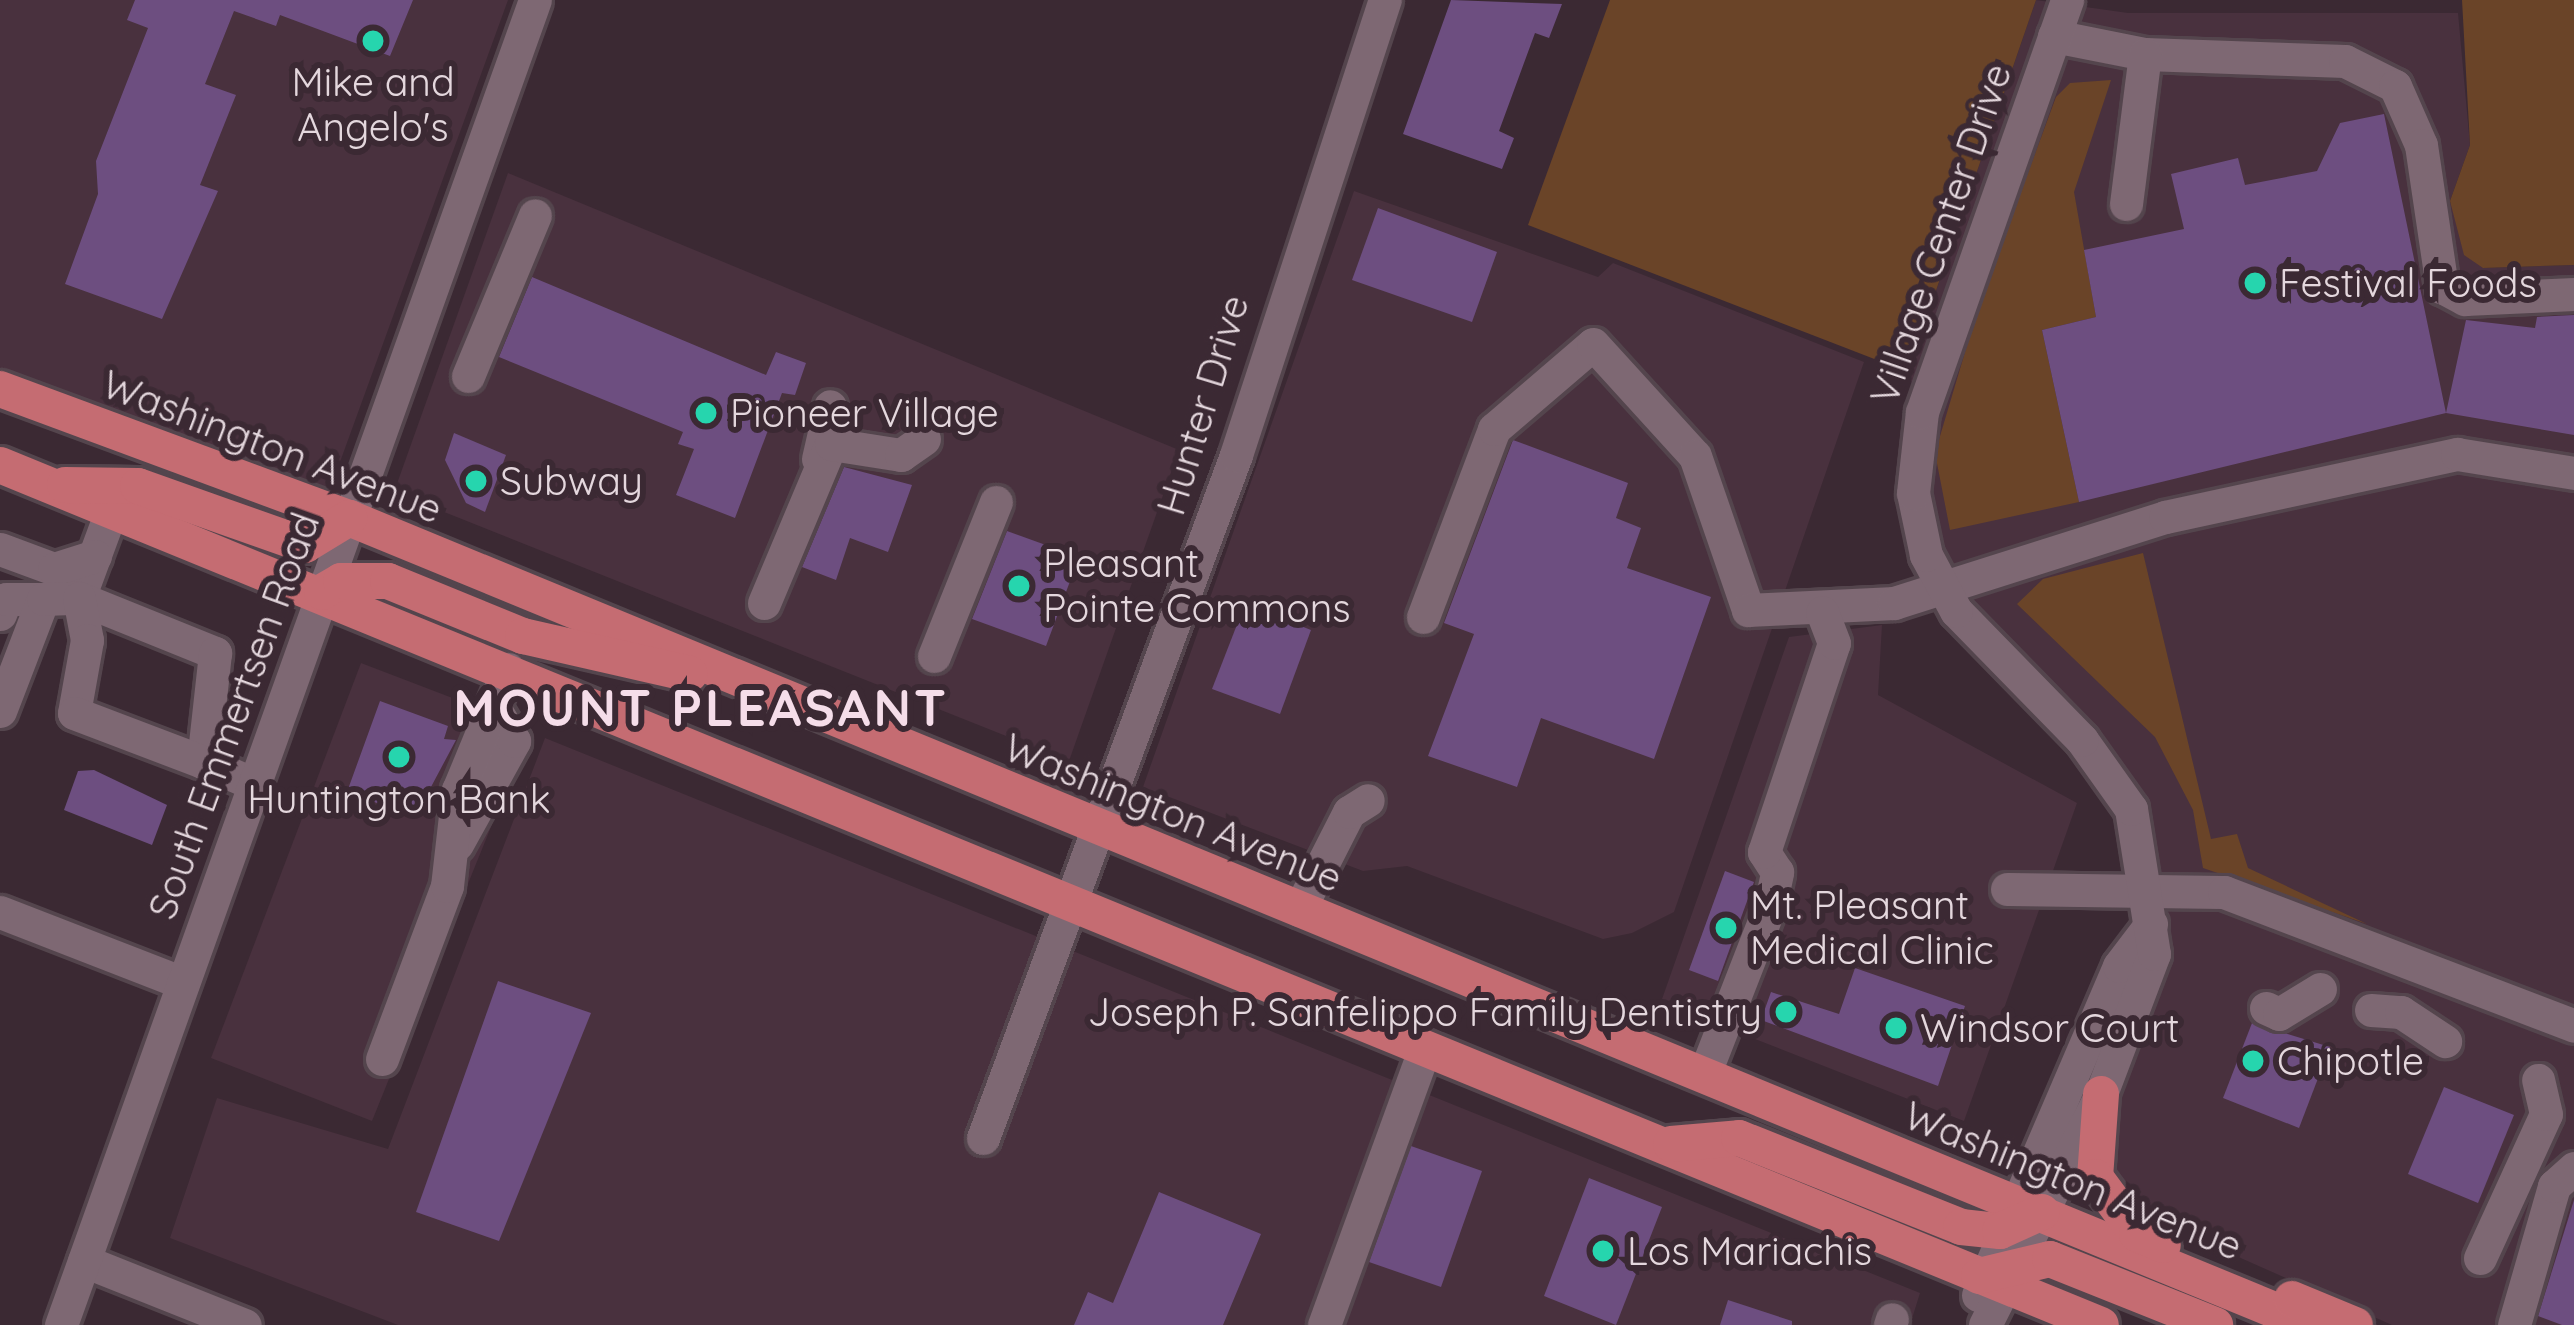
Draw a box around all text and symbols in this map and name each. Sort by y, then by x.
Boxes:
marker: Mike and Angelo's [360,28,386,54]
street label: Village Center Drive [1861,58,2021,410]
place label: Mike and Angelo's [291,60,455,151]
place label: Festival Foods [2279,260,2537,306]
marker: Festival Foods [2242,270,2268,296]
street label: Hunter Drive [1147,289,1259,521]
street label: Washington Avenue [96,361,448,533]
place label: Pioneer Village [730,390,999,436]
marker: Pioneer Village [693,400,719,426]
place label: Subway [500,458,643,504]
marker: Subway [463,468,489,494]
street label: South Emmertsen Road [139,507,329,925]
place label: Pleasant Pointe Commons [1043,541,1351,632]
marker: Pleasant Pointe Commons [1006,573,1032,599]
district label: MOUNT PLEASANT [453,676,949,738]
street label: Washington Avenue [997,724,1349,902]
marker: Huntington Bank [386,744,412,770]
place label: Huntington Bank [247,776,551,822]
place label: Mt. Pleasant Medical Clinic [1750,883,1994,974]
marker: Mt. Pleasant Medical Clinic [1713,915,1739,941]
place label: Joseph P. Sanfelippo Family Dentistry [1088,989,1762,1035]
marker: Joseph P. Sanfelippo Family Dentistry [1773,999,1799,1025]
place label: Windsor Court [1920,1005,2179,1051]
marker: Windsor Court [1883,1015,1909,1041]
place label: Chipotle [2277,1038,2424,1084]
marker: Chipotle [2240,1048,2266,1074]
street label: Washington Avenue [1897,1092,2249,1270]
place label: Los Mariachis [1627,1228,1872,1274]
marker: Los Mariachis [1590,1238,1616,1264]

